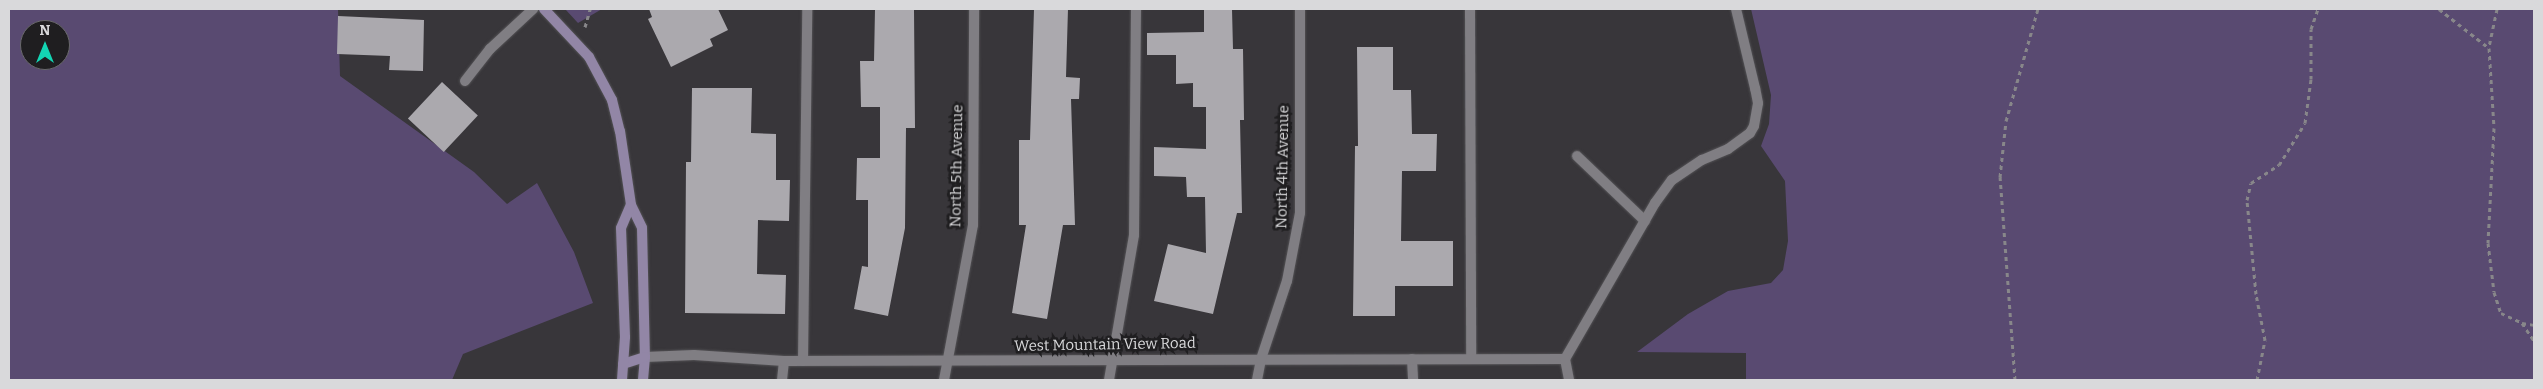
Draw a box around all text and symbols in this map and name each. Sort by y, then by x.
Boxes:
north arrow [20,20,70,70]
text: N [40,22,50,39]
street label: North 5th Avenue [947,104,967,228]
street label: North 4th Avenue [1273,105,1293,229]
street label: West Mountain View Road [1014,334,1196,356]

